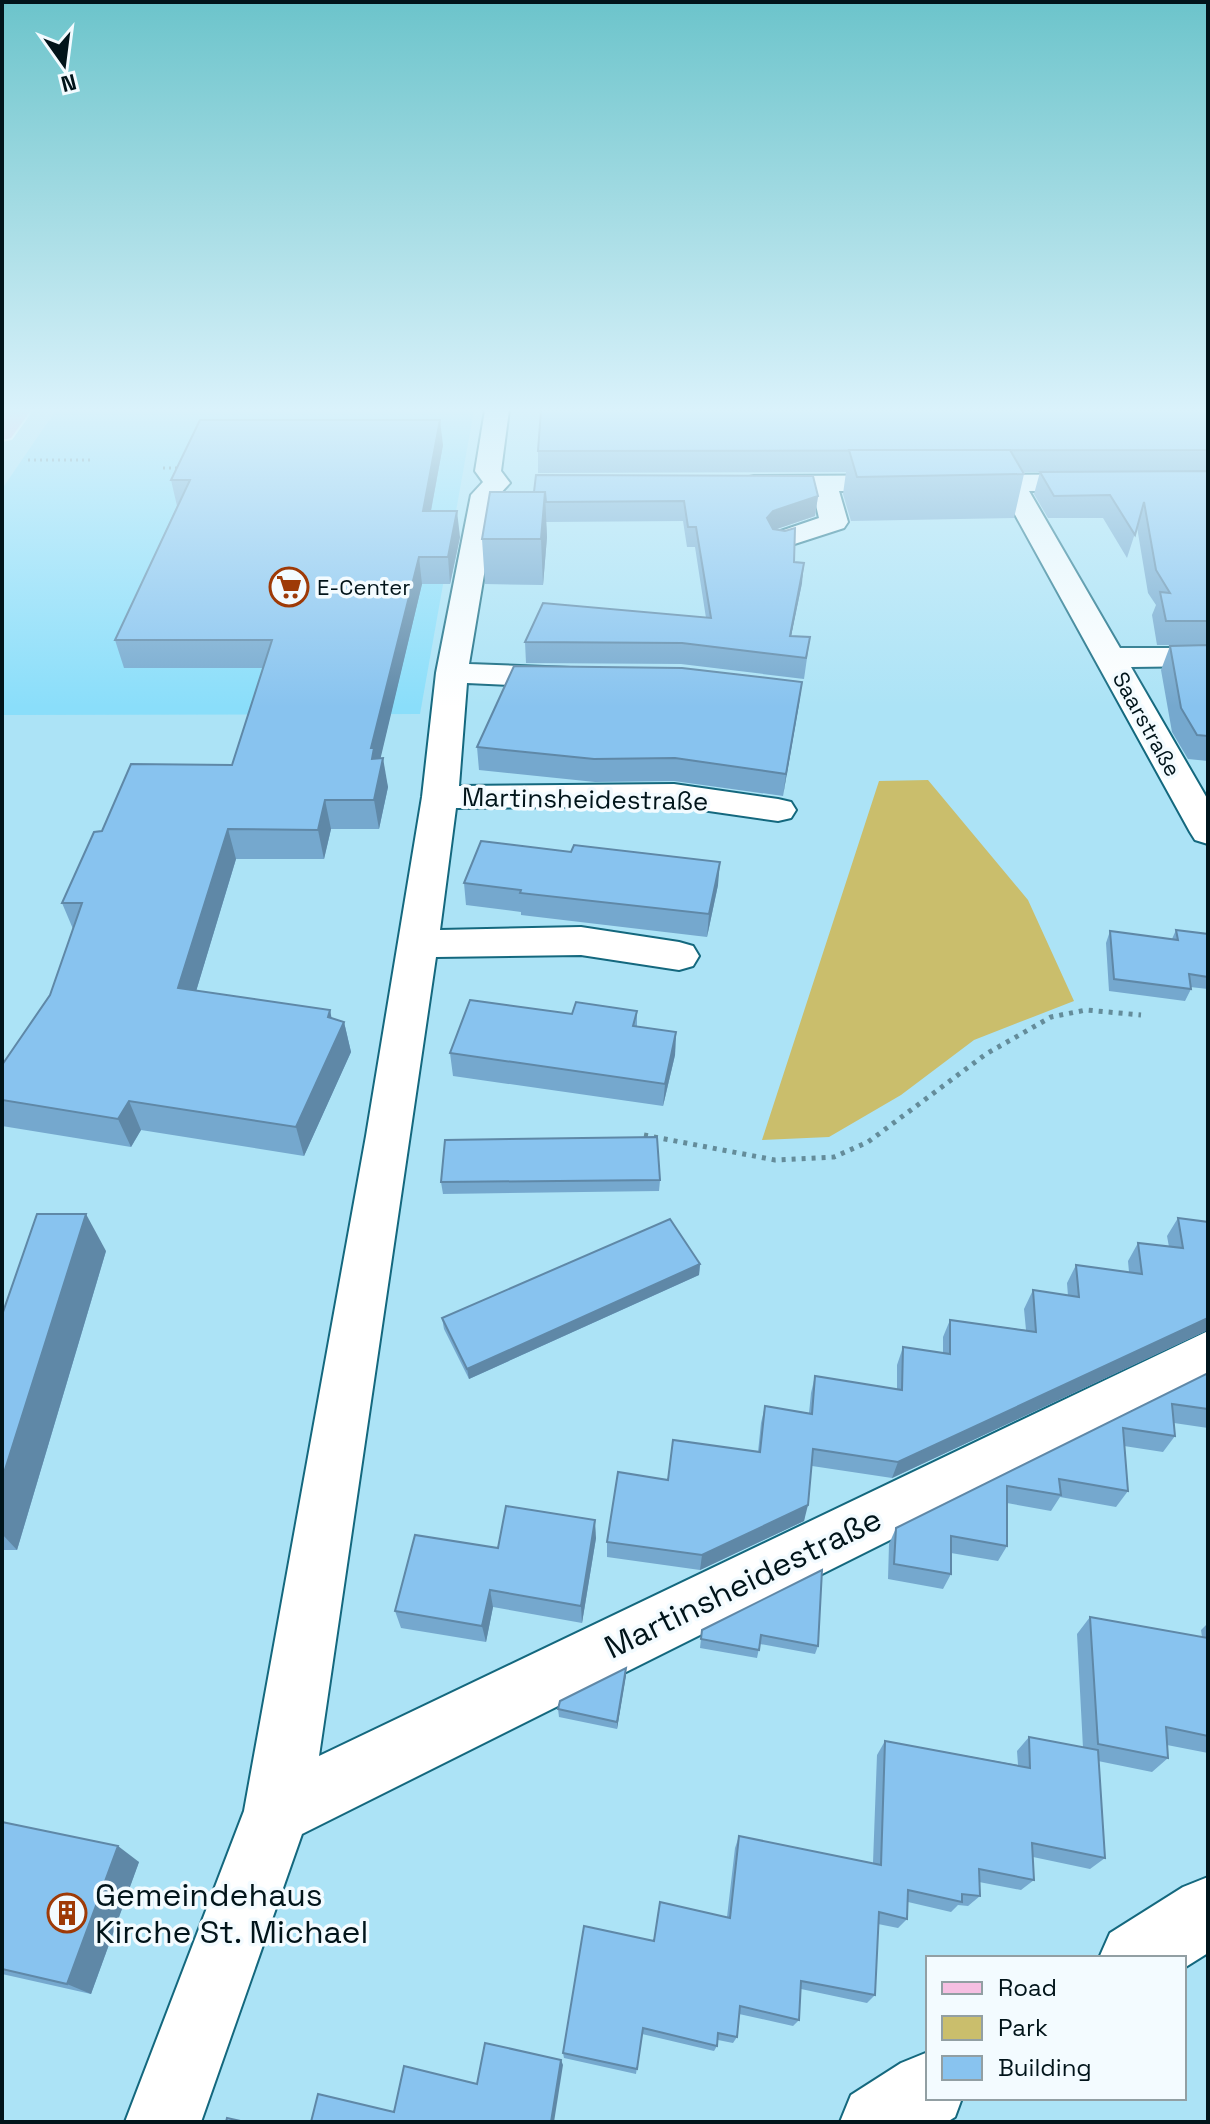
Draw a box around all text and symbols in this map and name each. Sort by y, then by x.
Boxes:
north arrow [24,24,104,104]
text: N [58,68,79,99]
supermarket icon: E-Center [268,566,310,608]
place label: E-Center [317,573,411,601]
street label: Saarstraße [1107,667,1187,781]
street label: Martinsheidestraße [461,780,709,818]
street label: Martinsheidestraße [598,1499,888,1667]
place label: Gemeindehaus Kirche St. Michael [95,1875,368,1952]
building icon: Gemeindehaus Kirche St. Michael [46,1892,88,1934]
legend [926,1956,1186,2100]
text: Road [998,1972,1057,2003]
text: Park [998,2012,1048,2043]
text: Building [998,2052,1092,2083]

